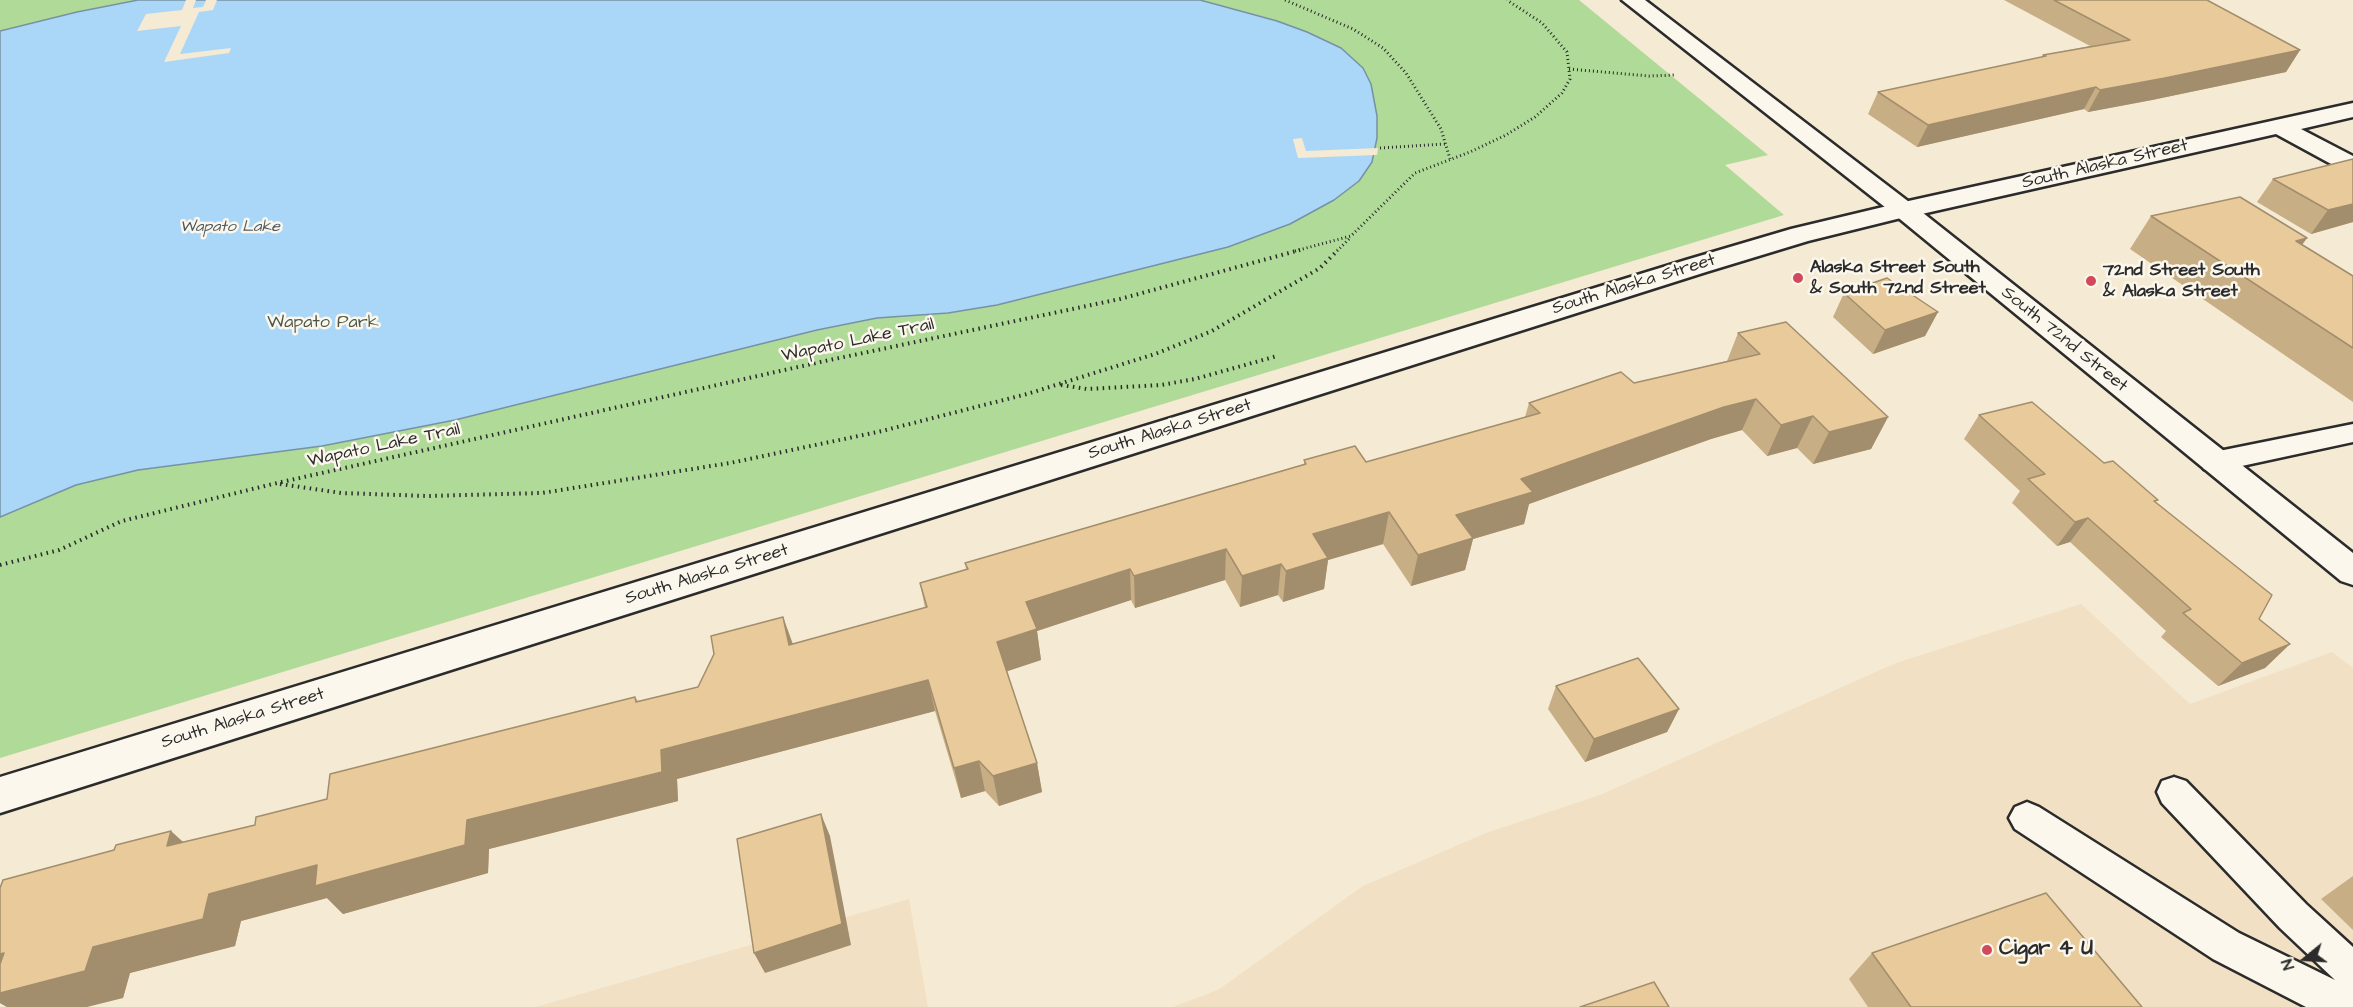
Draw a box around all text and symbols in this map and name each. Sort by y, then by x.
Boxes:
street label: South Alaska Street [2020,135,2190,195]
water label: Wapato Lake [180,218,280,238]
street label: South Alaska Street [1550,250,1718,320]
place label: Alaska Street South & South 72nd Street [1810,257,1986,300]
place label: 72nd Street South & Alaska Street [2103,260,2260,302]
marker: Alaska Street South & South 72nd Street [1791,271,1805,285]
marker: 72nd Street South & Alaska Street [2084,274,2098,288]
street label: South 72nd Street [1996,282,2132,398]
park label: Wapato Park [267,312,379,334]
street label: Wapato Lake Trail [780,314,936,368]
street label: South Alaska Street [1086,395,1254,465]
street label: Wapato Lake Trail [306,419,462,473]
street label: South Alaska Street [623,540,791,610]
street label: South Alaska Street [159,684,327,754]
north arrow [2275,929,2335,989]
place label: Cigar 4 U [1999,937,2093,963]
marker: Cigar 4 U [1980,943,1994,957]
text: N [2276,956,2300,973]

